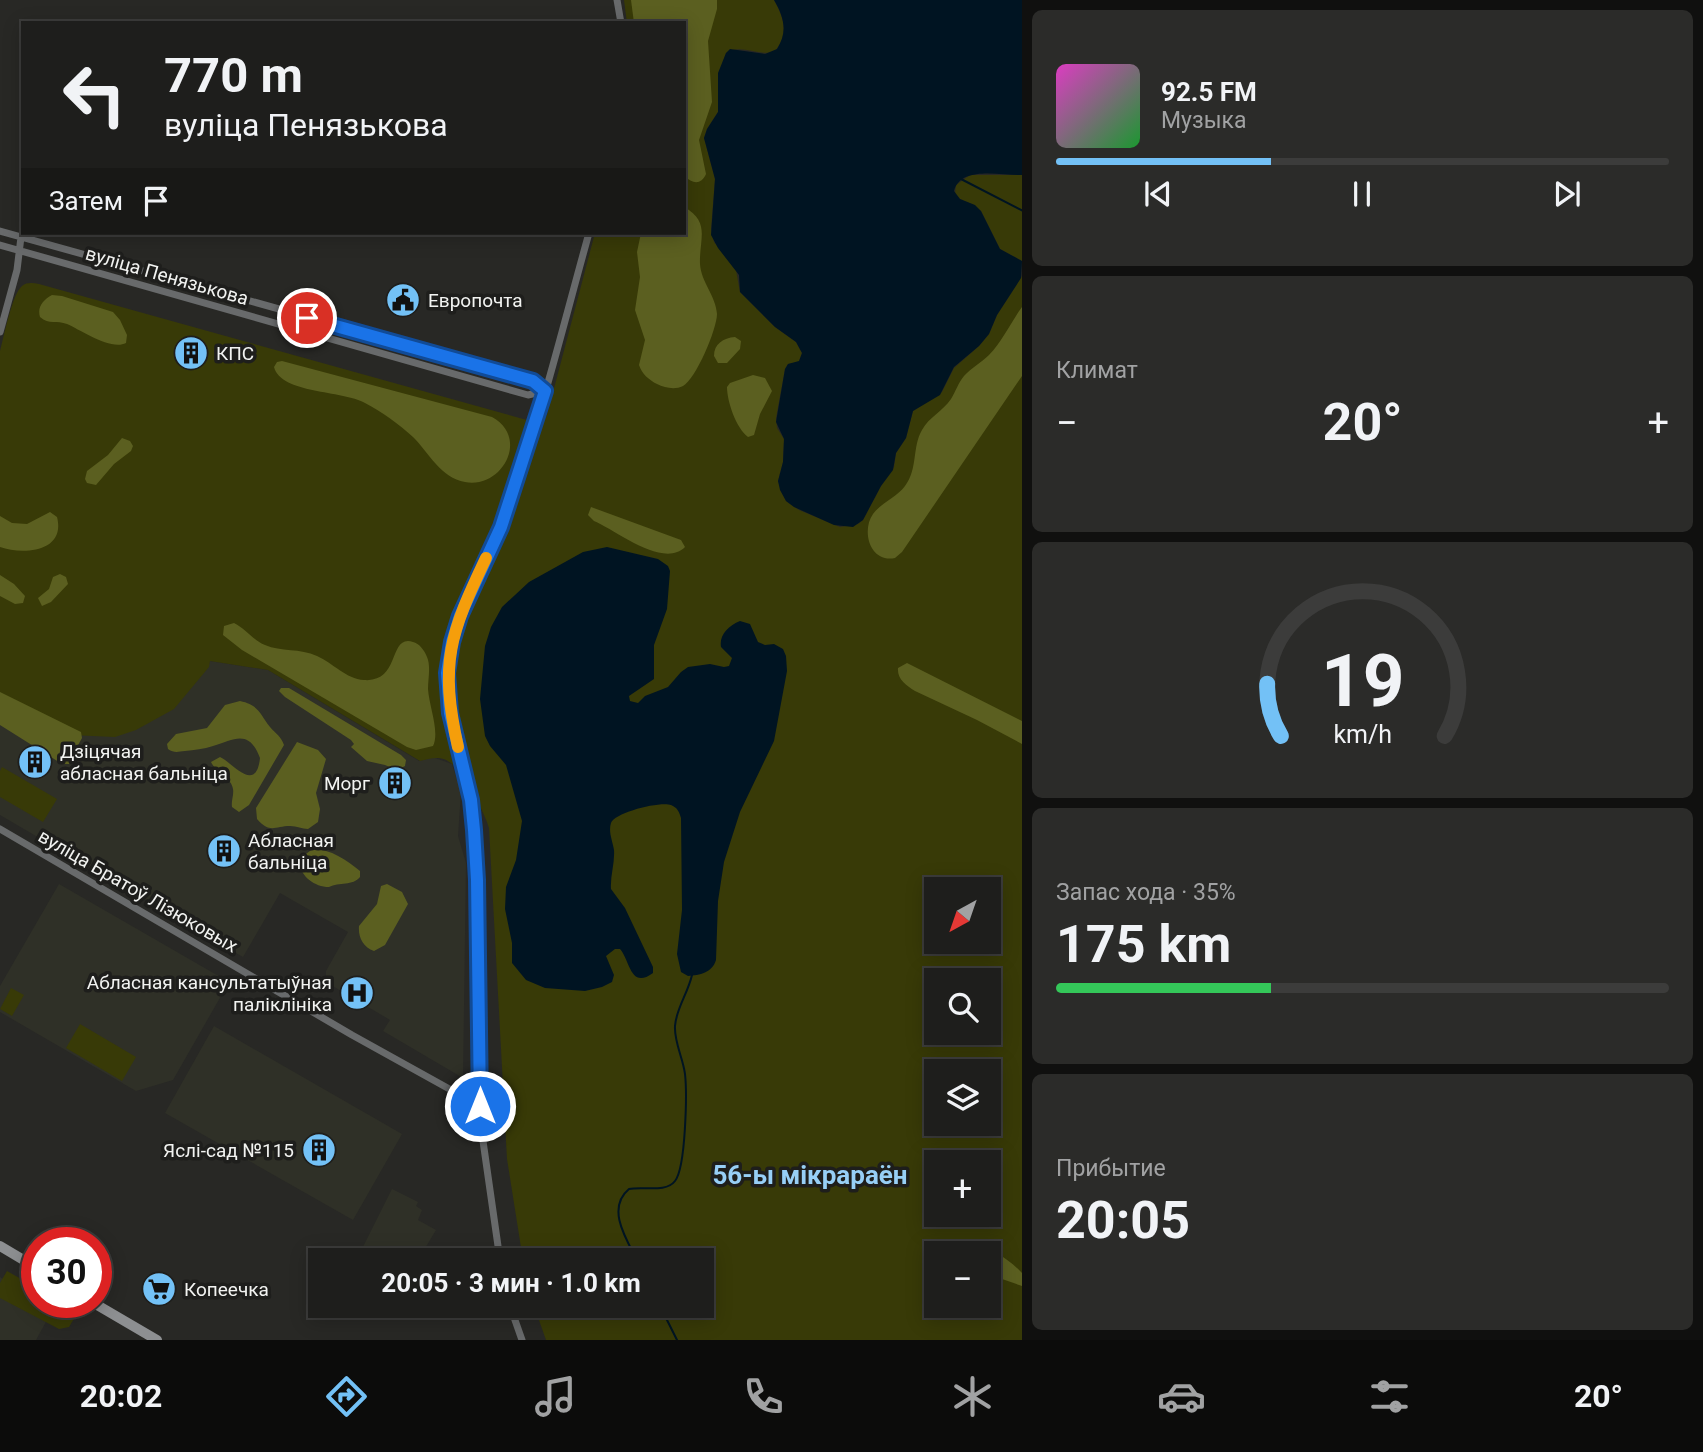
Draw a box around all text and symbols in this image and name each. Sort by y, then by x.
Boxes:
text: 770 m [164,47,303,104]
icon: left [49,49,140,140]
text: 92.5 FM [1161,77,1257,107]
text: вуліца Пенязькова [164,106,448,144]
text: Музыка [1161,107,1246,134]
icon: previous [1139,175,1177,213]
icon: pause [1343,175,1381,213]
icon: next [1548,175,1586,213]
icon: arrive [137,182,175,220]
text: Затем [49,186,123,216]
street label: вуліца Пенязькова [83,242,251,310]
public building icon: Европочта [384,281,422,319]
pin [277,288,337,348]
place label: Европочта [428,289,523,312]
icon: arrive [288,299,326,337]
building icon: КПС [172,334,210,372]
place label: КПС [216,342,254,365]
text: Климат [1056,357,1138,384]
text: 20° [1323,392,1403,453]
text: − [1056,401,1078,445]
text: + [1647,401,1669,445]
text: 19 [1321,638,1404,724]
text: km/h [1333,720,1392,749]
place label: Дзіцячая абласная бальніца [60,740,228,785]
building icon: Дзіцячая абласная бальніца [16,743,54,781]
building icon: Морг [376,764,414,802]
place label: Морг [324,772,370,795]
street label: вуліца Братоў Лізюковых [34,824,242,958]
place label: Абласная бальніца [248,829,334,874]
building icon: Абласная бальніца [205,832,243,870]
north arrow [924,877,1001,954]
map controls [924,877,1001,1318]
text: Запас хода · 35% [1056,879,1236,906]
text: 175 km [1056,914,1231,975]
button: search [924,968,1001,1045]
place label: Абласная кансультатыўная паліклініка [87,971,332,1016]
hospital icon: Абласная кансультатыўная паліклініка [338,974,376,1012]
button: layers [924,1059,1001,1136]
position arrow [443,1069,517,1143]
building icon: Яслі-сад №115 [300,1131,338,1169]
place label: Яслі-сад №115 [163,1139,294,1162]
button: + [924,1150,1001,1227]
text: Прибытие [1056,1155,1166,1182]
district label: 56-ы мікрараён [712,1160,908,1190]
text: 20:05 [1056,1190,1190,1251]
speed limit sign: 30 [21,1227,112,1318]
button: − [924,1241,1001,1318]
text: 20:05 · 3 мин · 1.0 km [381,1268,641,1298]
supermarket icon: Копеечка [140,1270,178,1308]
place label: Копеечка [184,1278,269,1301]
icon: directions [322,1372,371,1421]
icon: music [531,1372,580,1421]
icon: phone [739,1372,788,1421]
icon: climate [948,1372,997,1421]
icon: car [1157,1372,1206,1421]
icon: filters [1365,1372,1414,1421]
text: 20:02 [80,1377,162,1415]
text: 20° [1574,1377,1623,1415]

